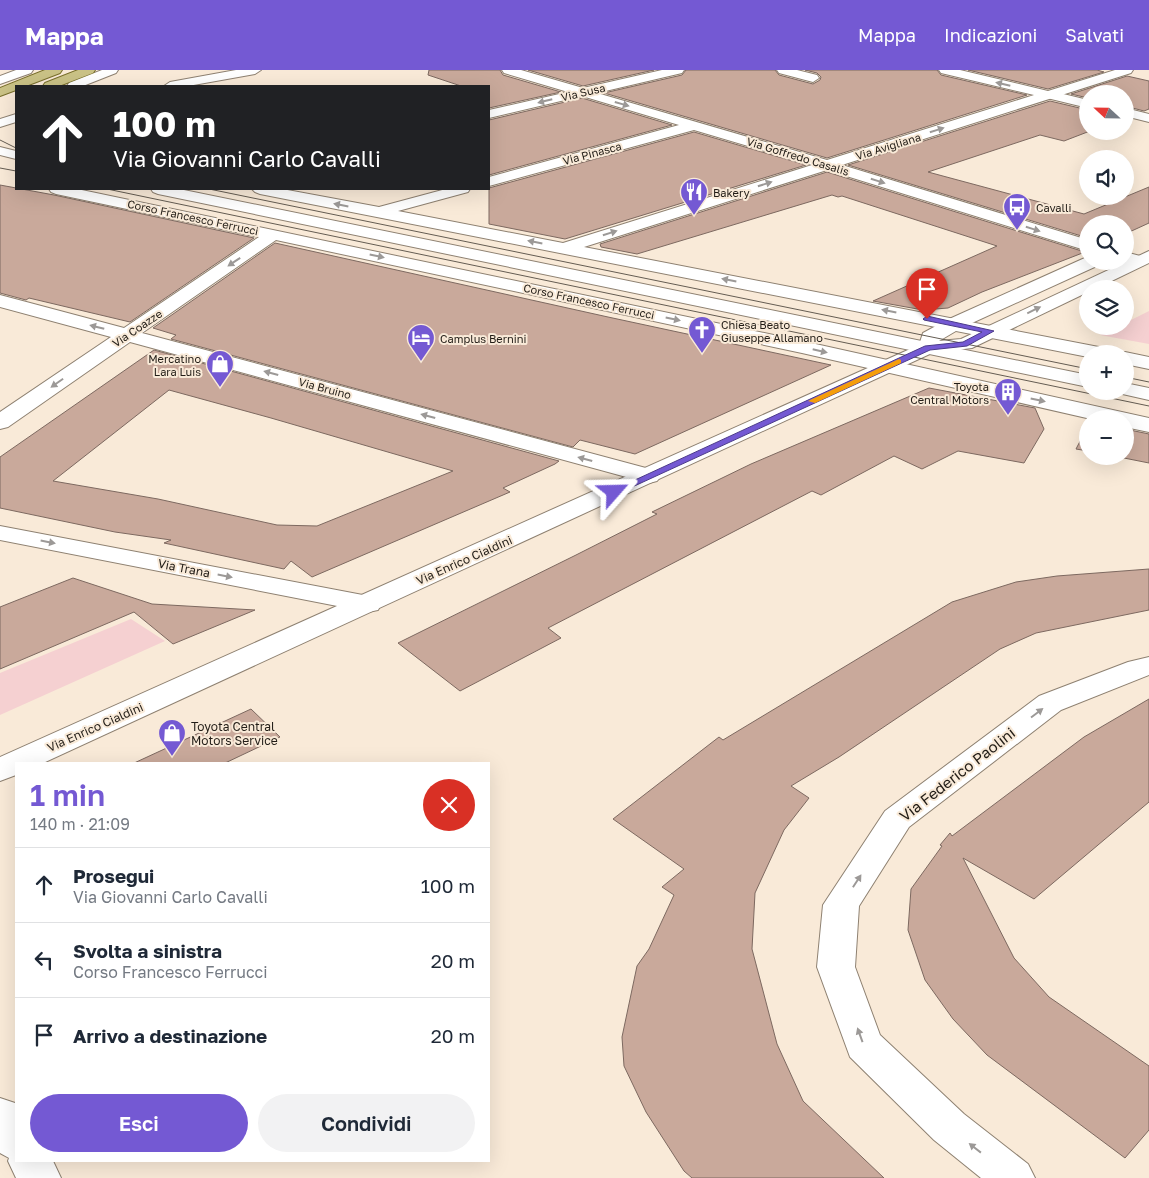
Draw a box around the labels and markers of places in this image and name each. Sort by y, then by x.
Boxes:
restaurant icon: Bakery [679,177,709,216]
place label: Bakery [713,186,750,199]
bus stop icon: Cavalli [1002,192,1032,231]
place label: Cavalli [1036,201,1072,214]
pin [906,268,948,319]
church icon: Chiesa Beato Giuseppe Allamano [687,315,717,354]
place label: Chiesa Beato Giuseppe Allamano [721,318,823,344]
hotel icon: Camplus Bernini [406,323,436,362]
place label: Camplus Bernini [440,332,526,345]
shop icon: Mercatino Lara Luis [205,349,235,388]
place label: Mercatino Lara Luis [148,352,201,378]
building icon: Toyota Central Motors [993,377,1023,416]
place label: Toyota Central Motors [910,380,989,406]
shop icon: Toyota Central Motors Service [157,718,187,757]
place label: Toyota Central Motors Service [191,719,278,748]

